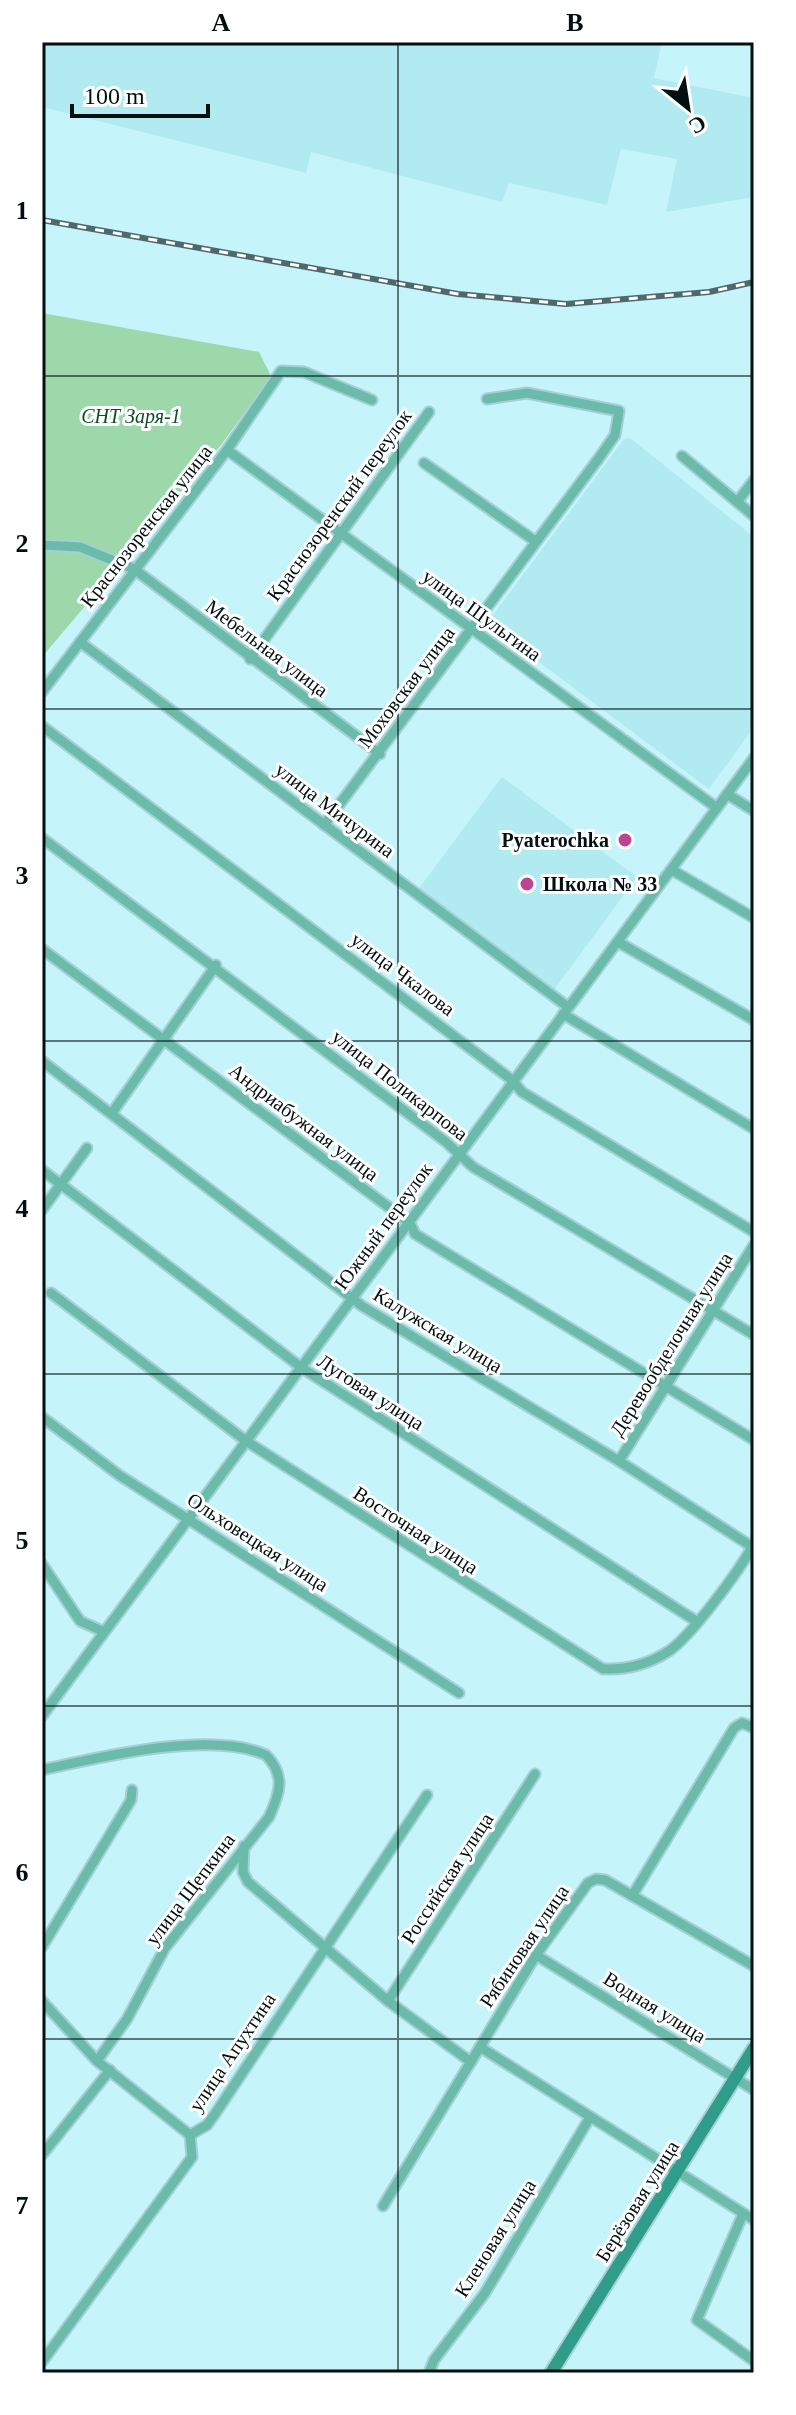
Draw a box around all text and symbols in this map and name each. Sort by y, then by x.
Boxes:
text: A [212,8,231,37]
text: B [566,8,584,37]
scale bar [72,68,208,118]
north arrow [648,68,728,148]
text: 100 m [84,83,145,109]
text: С [685,110,711,140]
text: 1 [16,196,29,225]
park label: СНТ Заря-1 [81,405,181,428]
street label: Краснозоренский переулок [262,405,417,605]
street label: Краснозоренская улица [76,440,217,612]
text: 2 [16,529,29,558]
street label: улица Шульгина [418,565,546,666]
street label: Мебельная улица [201,595,333,702]
street label: Моховская улица [353,622,460,753]
street label: улица Мичурина [271,758,399,863]
place label: Pyaterochka [502,829,609,852]
marker: Pyaterochka [616,831,634,849]
text: 3 [16,861,29,890]
place label: Школа № 33 [543,873,657,895]
marker: Школа № 33 [518,875,536,893]
street label: улица Чкалова [346,928,459,1021]
street label: улица Поликарпова [327,1025,472,1146]
street label: Андриабужная улица [224,1059,383,1186]
street label: Южный переулок [330,1158,437,1294]
text: 4 [16,1194,29,1223]
street label: Деревообделочная улица [605,1248,738,1440]
street label: Калужская улица [369,1283,506,1378]
street label: Луговая улица [313,1349,428,1435]
street label: Восточная улица [349,1482,482,1579]
street label: Ольховецкая улица [183,1488,333,1597]
text: 5 [16,1526,29,1555]
street label: Российская улица [397,1809,498,1948]
street label: улица Щепкина [141,1829,240,1950]
text: 6 [16,1858,29,1887]
street label: Рябиновая улица [475,1881,574,2012]
street label: Водная улица [599,1967,710,2048]
street label: улица Апухтина [184,1989,281,2116]
street label: Берёзовая улица [591,2136,684,2266]
street label: Кленовая улица [450,2175,541,2301]
text: 7 [16,2191,29,2220]

